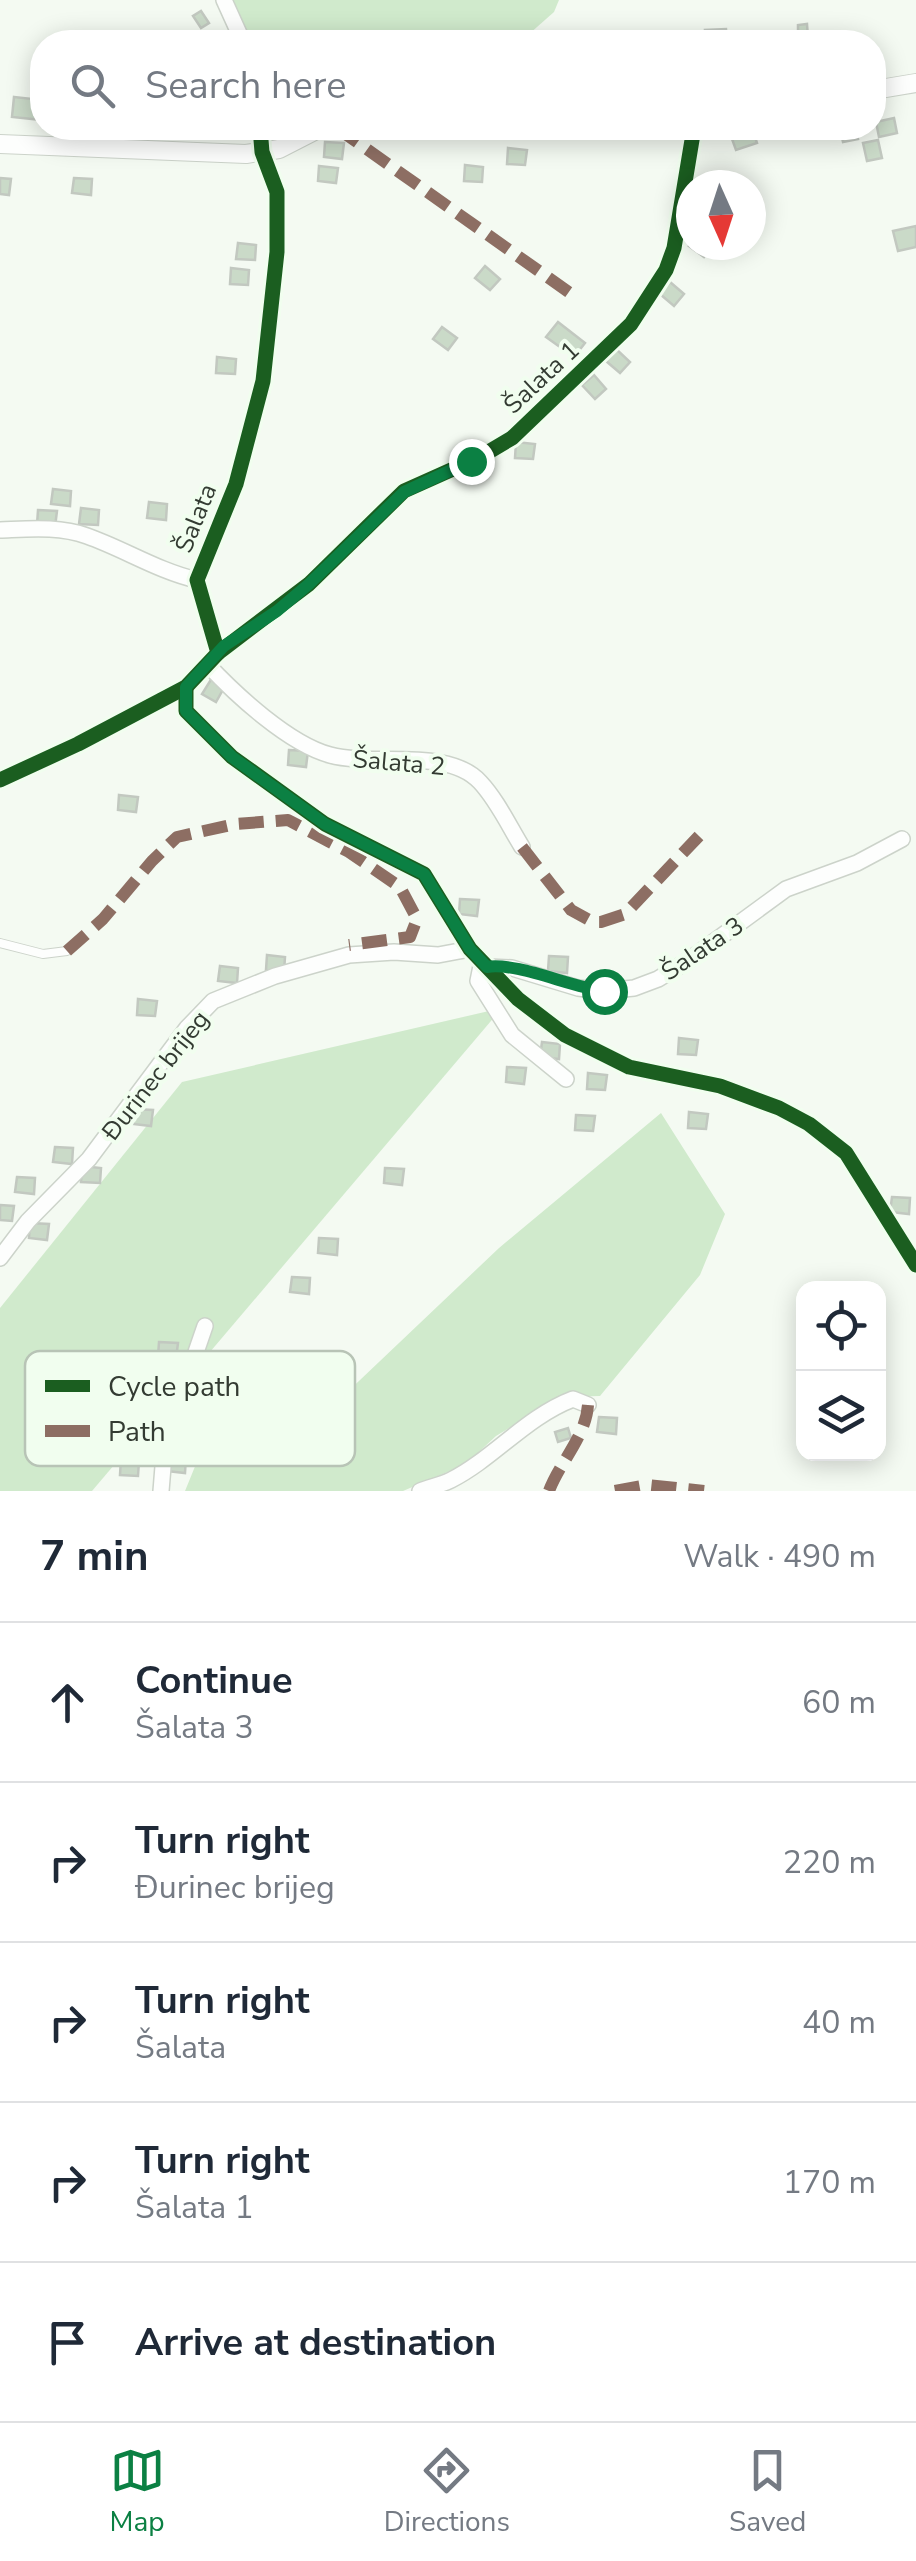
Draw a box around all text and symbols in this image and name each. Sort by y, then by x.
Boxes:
search box [30,30,886,140]
icon: search [65,58,120,113]
text: Search here [145,60,346,111]
north arrow [676,170,766,260]
street label: Šalata 1 [496,334,587,422]
route end [449,439,495,485]
street label: Šalata [167,479,225,558]
street label: Šalata 2 [351,742,447,784]
street label: Šalata 3 [655,909,750,989]
route start [582,969,628,1015]
street label: Đurinec brijeg [94,1004,217,1148]
map controls [796,1281,886,1461]
button: locate [796,1281,886,1371]
legend [25,1351,355,1466]
text: Cycle path [108,1368,240,1406]
button: layers [796,1371,886,1461]
text: Path [108,1413,166,1451]
text: 7 min [40,1528,149,1585]
text: Walk · 490 m [683,1535,876,1578]
text: Continue [135,1655,293,1706]
icon: ahead [40,1675,95,1730]
text: 60 m [802,1681,876,1724]
text: Šalata 3 [135,1706,254,1749]
text: Turn right [135,1815,310,1866]
icon: right [40,1835,95,1890]
text: 220 m [783,1841,876,1884]
text: Đurinec brijeg [135,1866,335,1909]
text: Turn right [135,1975,310,2026]
icon: right [40,1995,95,2050]
text: 40 m [802,2001,876,2044]
text: Šalata [135,2026,226,2069]
text: Turn right [135,2135,310,2186]
icon: right [40,2155,95,2210]
text: 170 m [783,2161,876,2204]
text: Šalata 1 [135,2186,254,2229]
icon: arrive [40,2315,95,2370]
text: Arrive at destination [135,2317,496,2368]
tab: Map [110,2443,165,2541]
tab: Directions [384,2443,510,2541]
tab: Saved [729,2443,806,2541]

